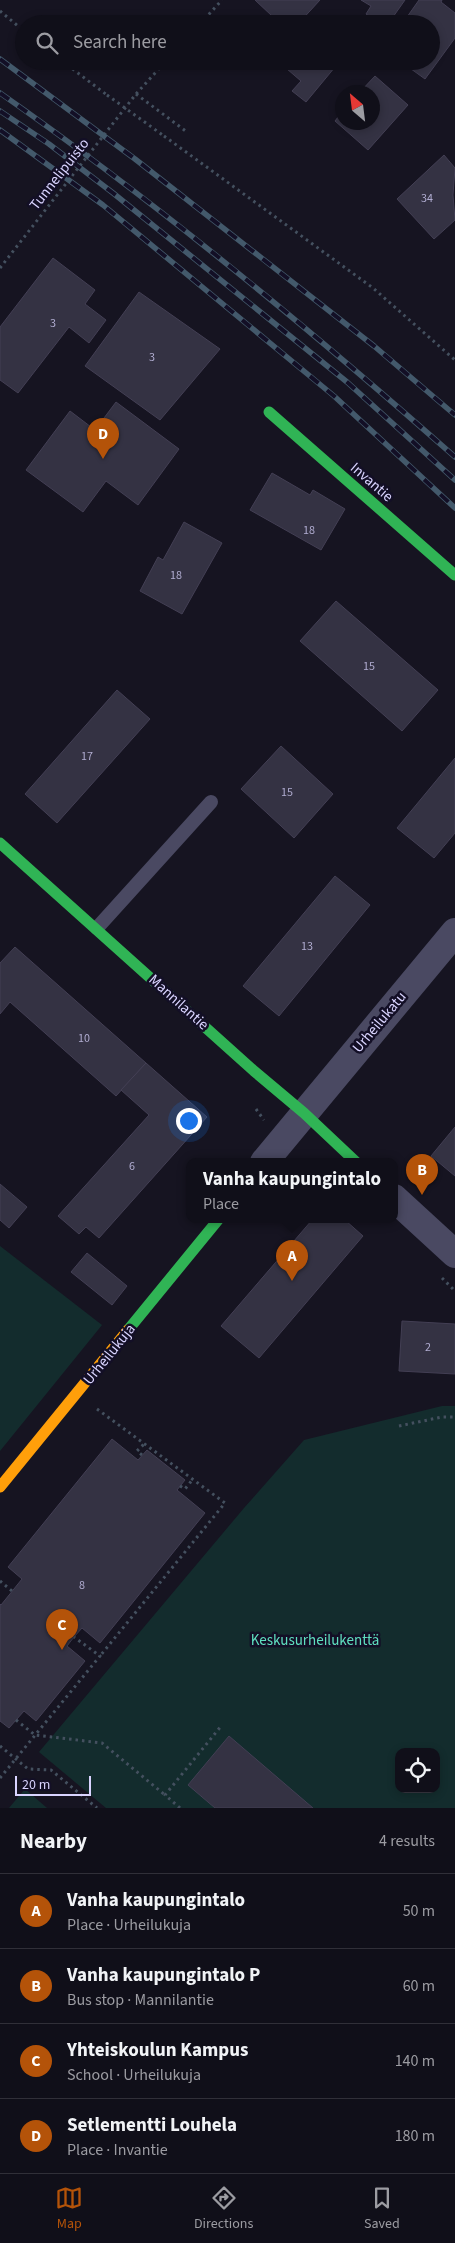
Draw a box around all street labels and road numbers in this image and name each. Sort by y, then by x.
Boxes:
street label: Tunnelipuisto [25,134,94,215]
street label: Invantie [346,458,398,507]
street label: Mannilantie [144,970,213,1035]
street label: Urheilukatu [348,987,411,1057]
street label: Urheilukuja [78,1319,140,1389]

